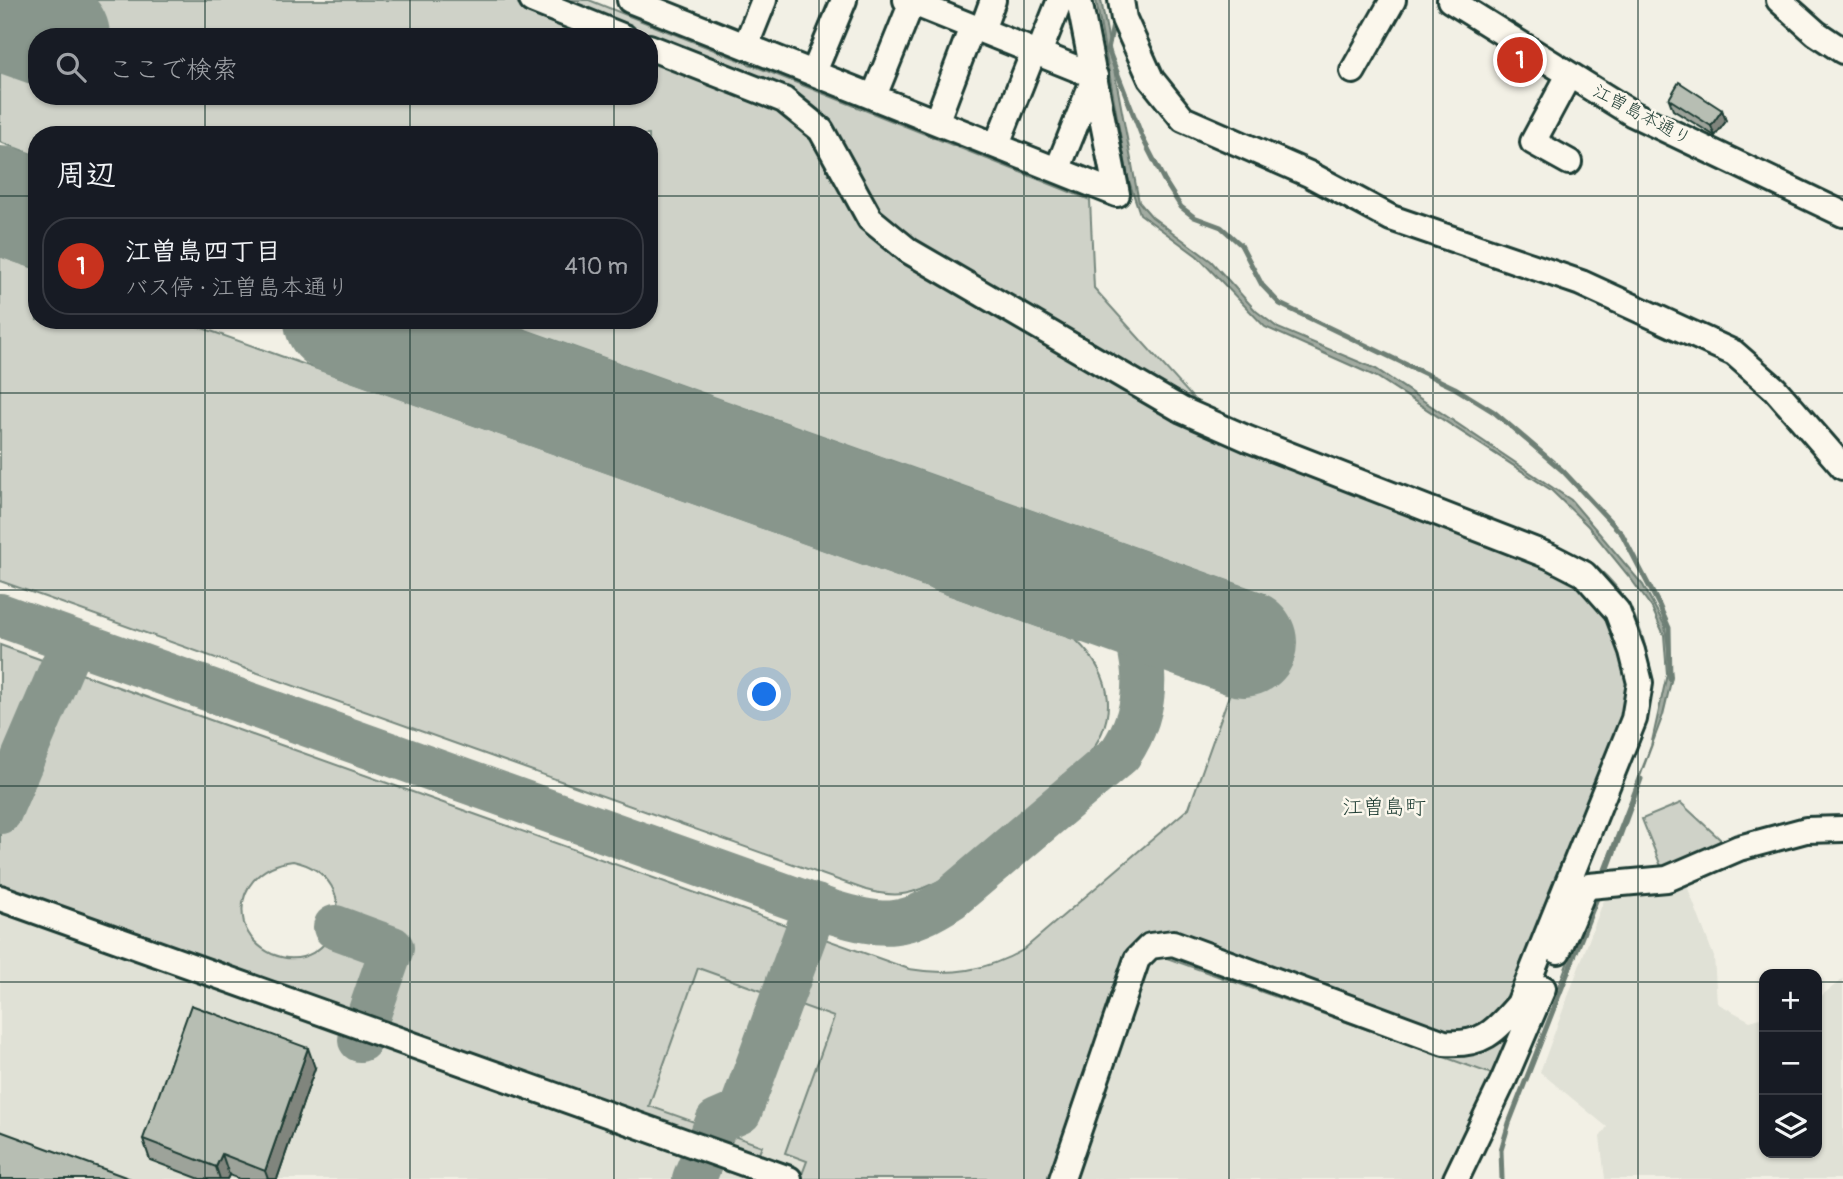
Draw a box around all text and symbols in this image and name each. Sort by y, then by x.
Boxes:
search box [28,28,658,105]
pin: 1 [1497,34,1543,86]
icon: search [52,48,90,86]
text: ここで検索 [108,54,238,86]
street label: 江曽島本通り [1589,79,1695,151]
text: 周辺 [56,157,116,194]
text: 江曽島四丁目 [125,236,281,268]
text: 1 [77,252,86,281]
text: 410 m [565,252,628,281]
text: バス停 · 江曽島本通り [125,273,349,302]
your location [747,677,781,711]
district label: 江曽島町 [1342,794,1426,821]
map controls [1759,969,1822,1158]
button: + [1759,969,1822,1032]
button: − [1759,1032,1822,1095]
button: layers [1759,1095,1822,1158]

